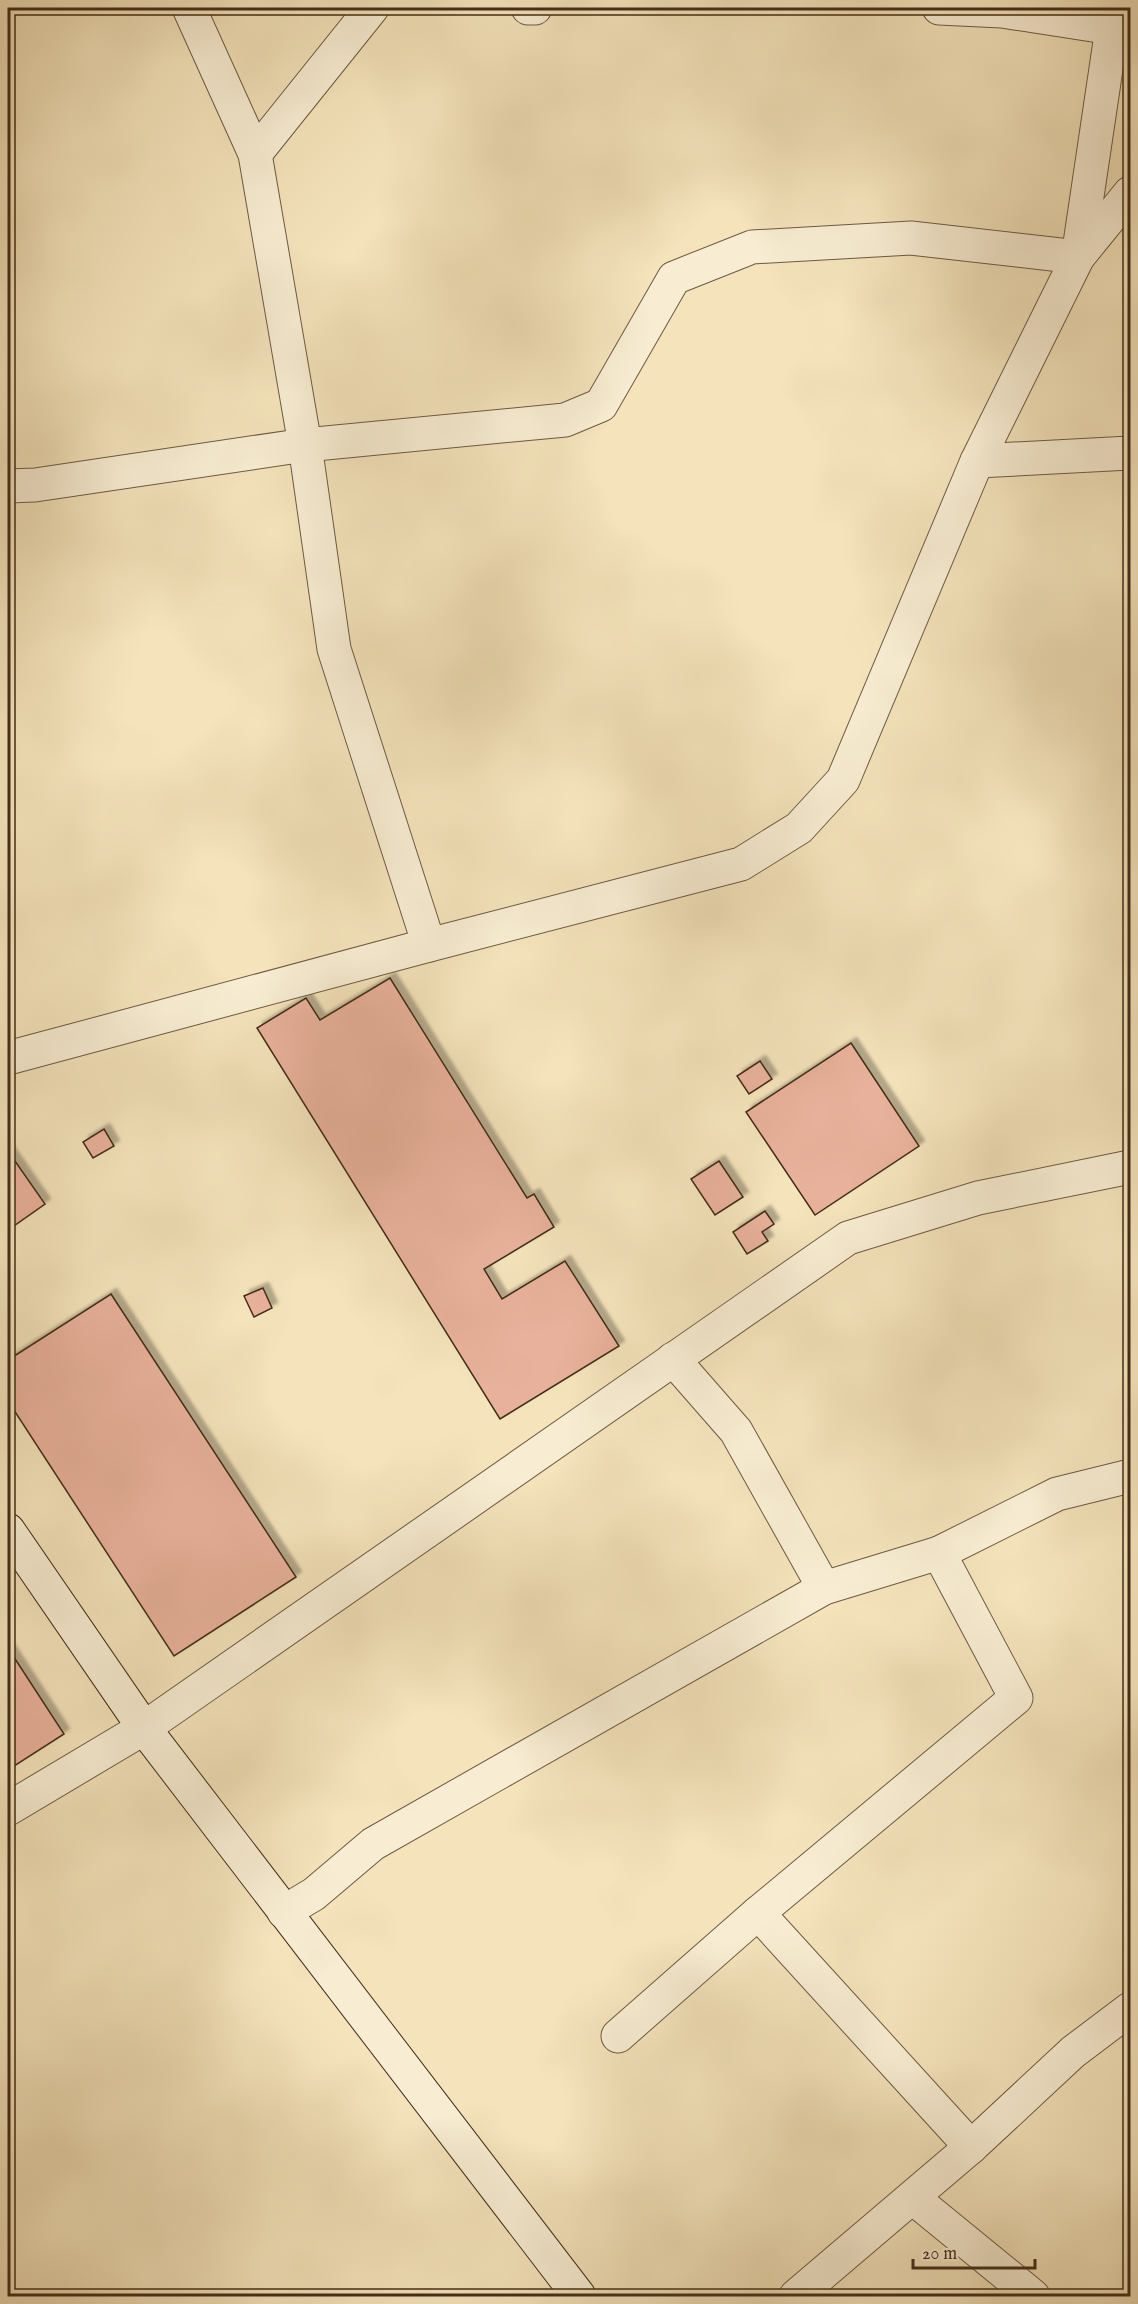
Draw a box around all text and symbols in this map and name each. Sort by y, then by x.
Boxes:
scale bar [913,2232,1034,2270]
text: 20 m [922,2243,957,2266]

